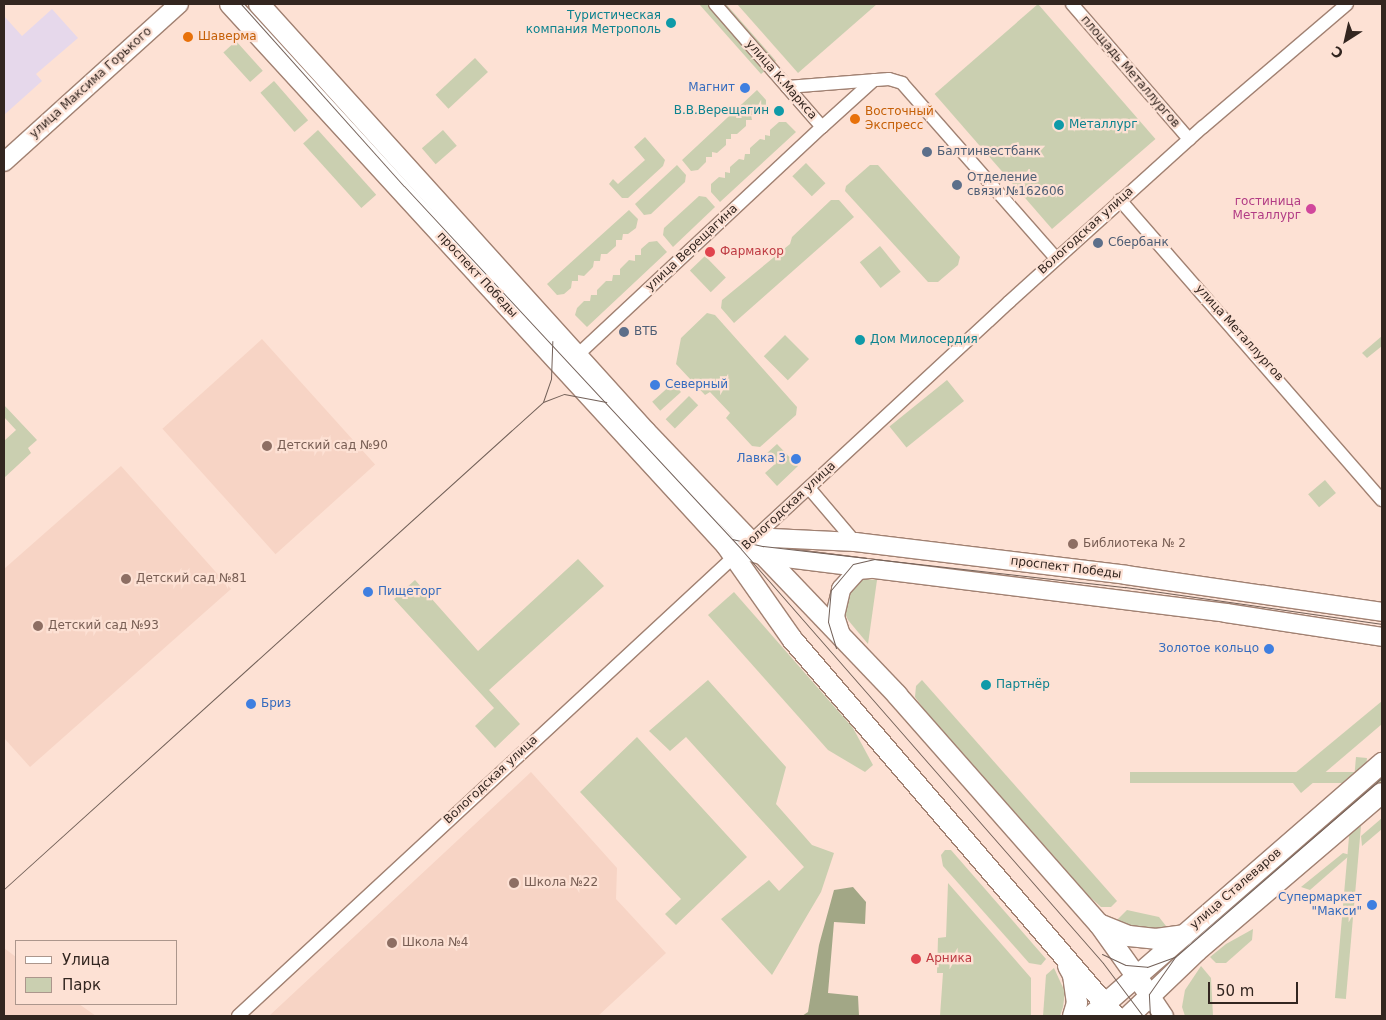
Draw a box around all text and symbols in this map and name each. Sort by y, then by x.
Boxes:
place label: Туристическая компания Метрополь [526,9,661,37]
street label: площадь Металлургов [1077,13,1183,131]
north arrow [1321,15,1371,65]
marker: Туристическая компания Метрополь [665,17,677,29]
street label: улица Максима Горького [27,24,155,142]
place label: Шаверма [198,30,257,44]
marker: Шаверма [182,31,194,43]
street label: улица К.Маркса [743,37,819,123]
text: С [1329,43,1346,62]
place label: Магнит [688,81,735,95]
marker: Магнит [739,82,751,94]
place label: В.В.Верещагин [674,104,769,118]
marker: В.В.Верещагин [773,105,785,117]
place label: Восточный Экспресс [865,105,934,133]
marker: Восточный Экспресс [849,113,861,125]
place label: Металлург [1069,118,1137,132]
marker: Металлург [1053,119,1065,131]
place label: Балтинвестбанк [937,145,1041,159]
marker: Балтинвестбанк [921,146,933,158]
place label: Отделение связи №162606 [967,171,1064,199]
marker: Отделение связи №162606 [951,179,963,191]
street label: Вологодская улица [1036,185,1136,277]
place label: гостиница Металлург [1233,195,1301,223]
street label: улица Верещагина [643,202,741,294]
marker: гостиница Металлург [1305,203,1317,215]
street label: проспект Победы [434,229,520,321]
place label: Сбербанк [1108,236,1169,250]
marker: Сбербанк [1092,237,1104,249]
place label: Фармакор [720,245,784,259]
marker: Фармакор [704,246,716,258]
street label: улица Металлургов [1192,282,1286,384]
place label: ВТБ [634,325,658,339]
marker: ВТБ [618,326,630,338]
place label: Дом Милосердия [870,333,978,347]
marker: Дом Милосердия [854,334,866,346]
place label: Северный [665,378,728,392]
marker: Северный [649,379,661,391]
place label: Детский сад №90 [277,439,388,453]
marker: Детский сад №90 [261,440,273,452]
place label: Лавка 3 [736,452,786,466]
marker: Лавка 3 [790,453,802,465]
street label: Вологодская улица [739,459,839,553]
place label: Библиотека № 2 [1083,537,1186,551]
marker: Библиотека № 2 [1067,538,1079,550]
street label: проспект Победы [1010,554,1122,582]
place label: Детский сад №81 [136,572,247,586]
marker: Детский сад №81 [120,573,132,585]
place label: Пищеторг [378,585,442,599]
marker: Пищеторг [362,586,374,598]
place label: Детский сад №93 [48,619,159,633]
marker: Детский сад №93 [32,620,44,632]
place label: Золотое кольцо [1159,642,1259,656]
marker: Золотое кольцо [1263,643,1275,655]
place label: Партнёр [996,678,1050,692]
marker: Партнёр [980,679,992,691]
place label: Бриз [261,697,291,711]
marker: Бриз [245,698,257,710]
street label: Вологодская улица [441,733,541,827]
street label: улица Сталеваров [1187,845,1285,933]
place label: Школа №22 [524,876,598,890]
marker: Школа №22 [508,877,520,889]
place label: Супермаркет "Макси" [1278,891,1362,919]
marker: Супермаркет "Макси" [1366,899,1378,911]
place label: Школа №4 [402,936,468,950]
marker: Школа №4 [386,937,398,949]
legend [15,940,178,1005]
text: Улица [62,951,110,969]
place label: Арника [926,952,972,966]
marker: Арника [910,953,922,965]
scale bar [1211,972,1301,1004]
text: Парк [62,976,101,994]
text: 50 m [1216,982,1254,1000]

